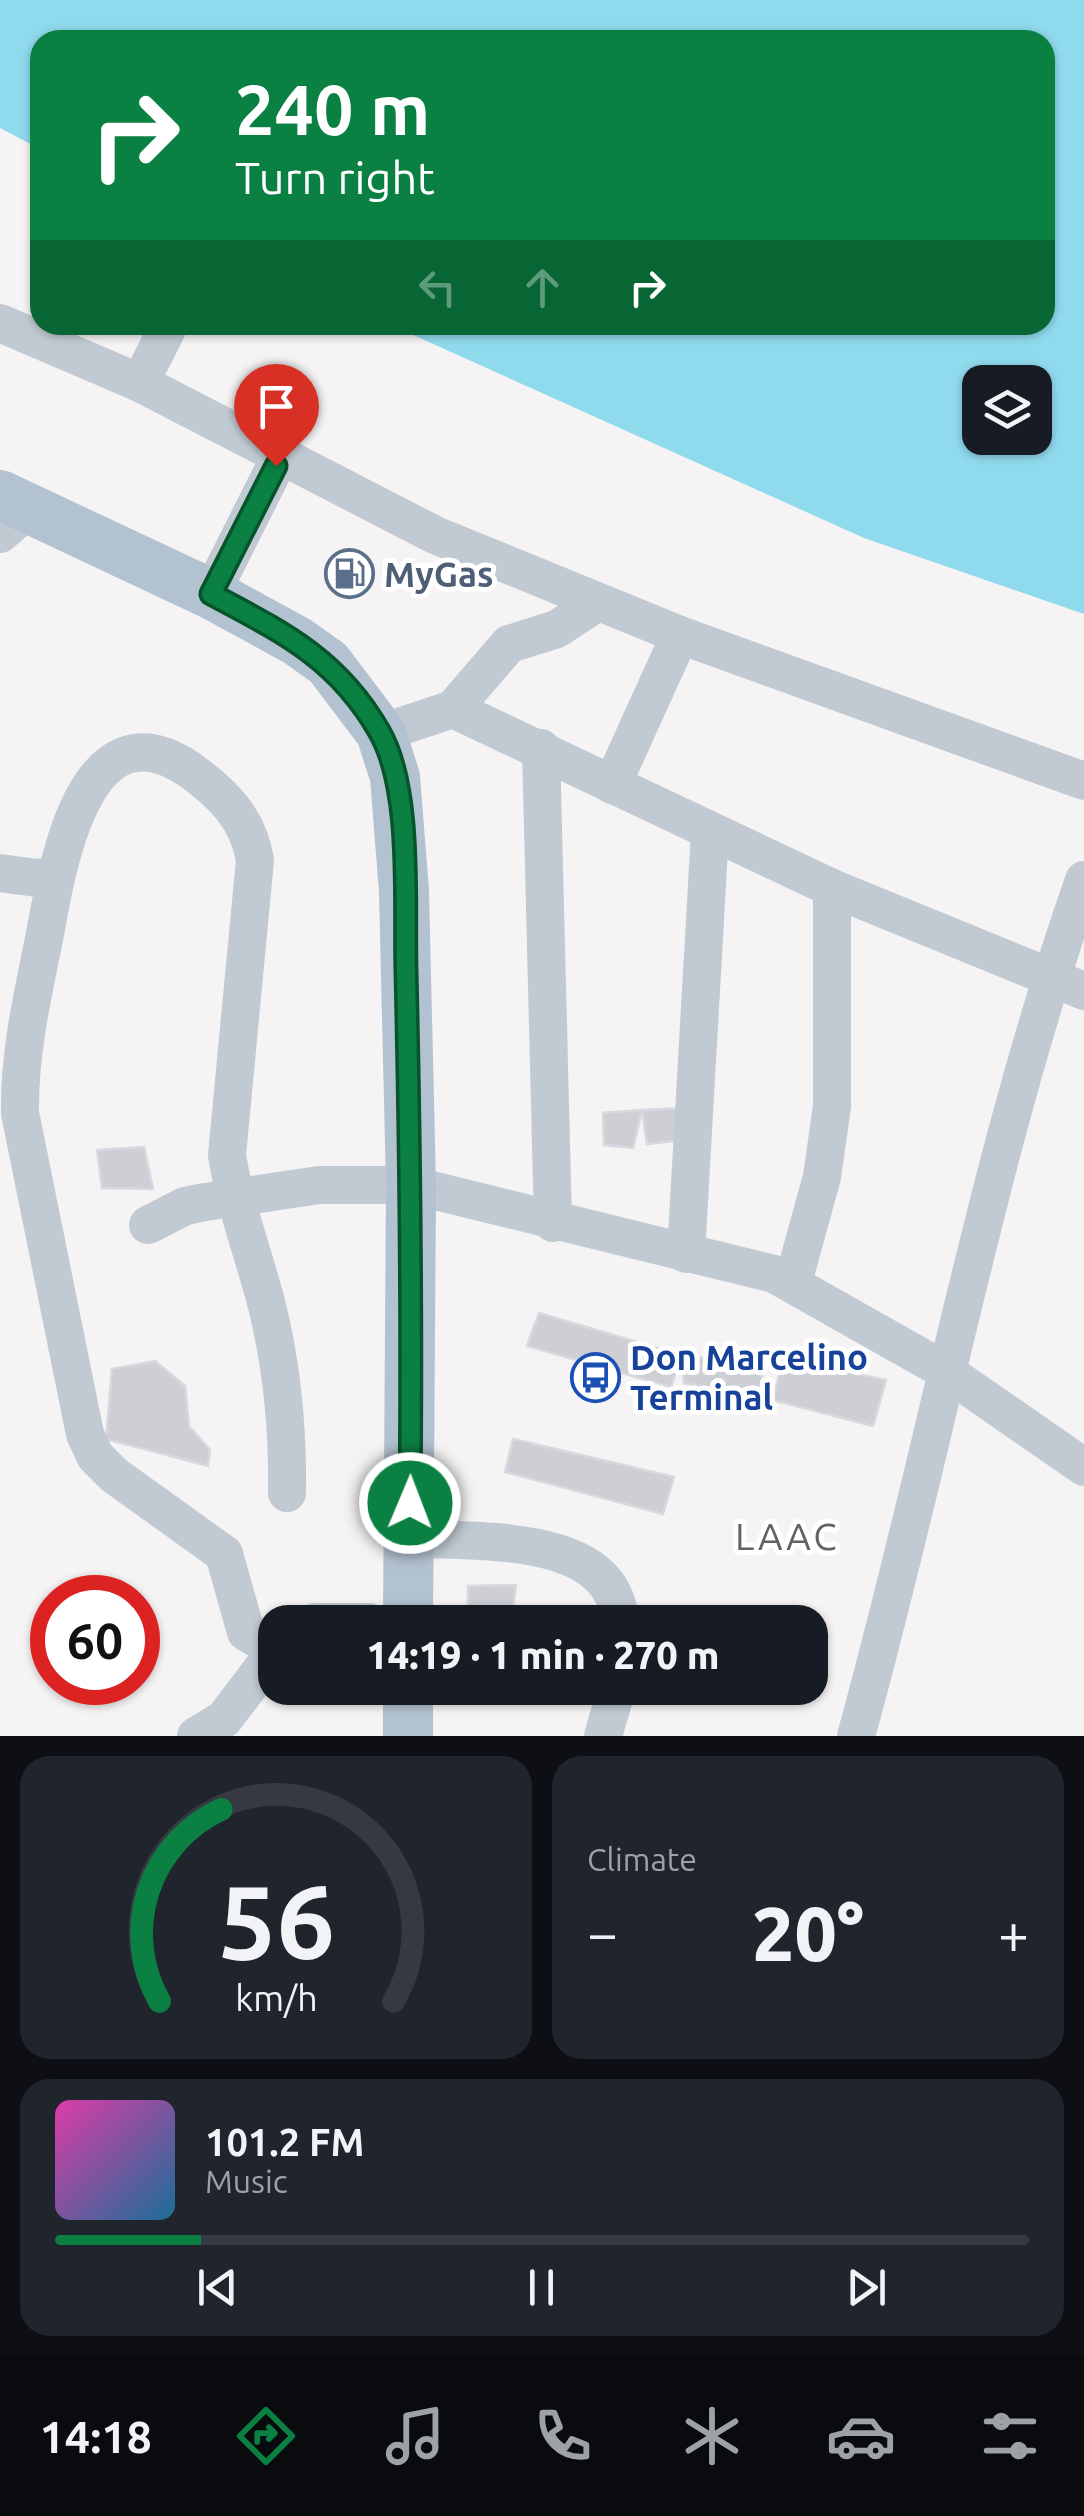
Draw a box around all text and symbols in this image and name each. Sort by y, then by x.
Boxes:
icon: right [70,70,200,200]
text: 240 m [235,70,430,148]
text: Turn right [235,152,435,203]
icon: left [410,260,465,315]
icon: ahead [515,260,570,315]
icon: right [620,260,675,315]
pin [234,364,319,467]
map controls [962,365,1052,455]
button: layers [962,365,1052,455]
icon: arrive [249,379,304,434]
fuel station icon: MyGas [323,548,375,600]
place label: MyGas [384,554,493,594]
place label: Don Marcelino Terminal [630,1337,868,1417]
bus stop icon: Don Marcelino Terminal [569,1351,621,1403]
position arrow [358,1451,462,1555]
district label: LAAC [735,1515,839,1557]
speed limit sign: 60 [30,1575,160,1705]
text: 14:19 · 1 min · 270 m [366,1634,720,1676]
text: Climate [587,1841,697,1877]
text: 56 [217,1862,335,1979]
text: 20° [752,1891,864,1975]
text: − [587,1902,618,1963]
text: + [998,1902,1029,1963]
text: km/h [235,1978,317,2018]
text: 101.2 FM [205,2121,364,2163]
text: Music [205,2163,288,2199]
icon: previous [190,2260,245,2315]
icon: pause [514,2260,569,2315]
icon: next [839,2260,894,2315]
icon: directions [231,2401,301,2471]
icon: music [380,2401,450,2471]
icon: phone [528,2401,598,2471]
icon: climate [677,2401,747,2471]
icon: car [826,2401,896,2471]
icon: filters [975,2401,1045,2471]
text: 14:18 [39,2411,152,2462]

